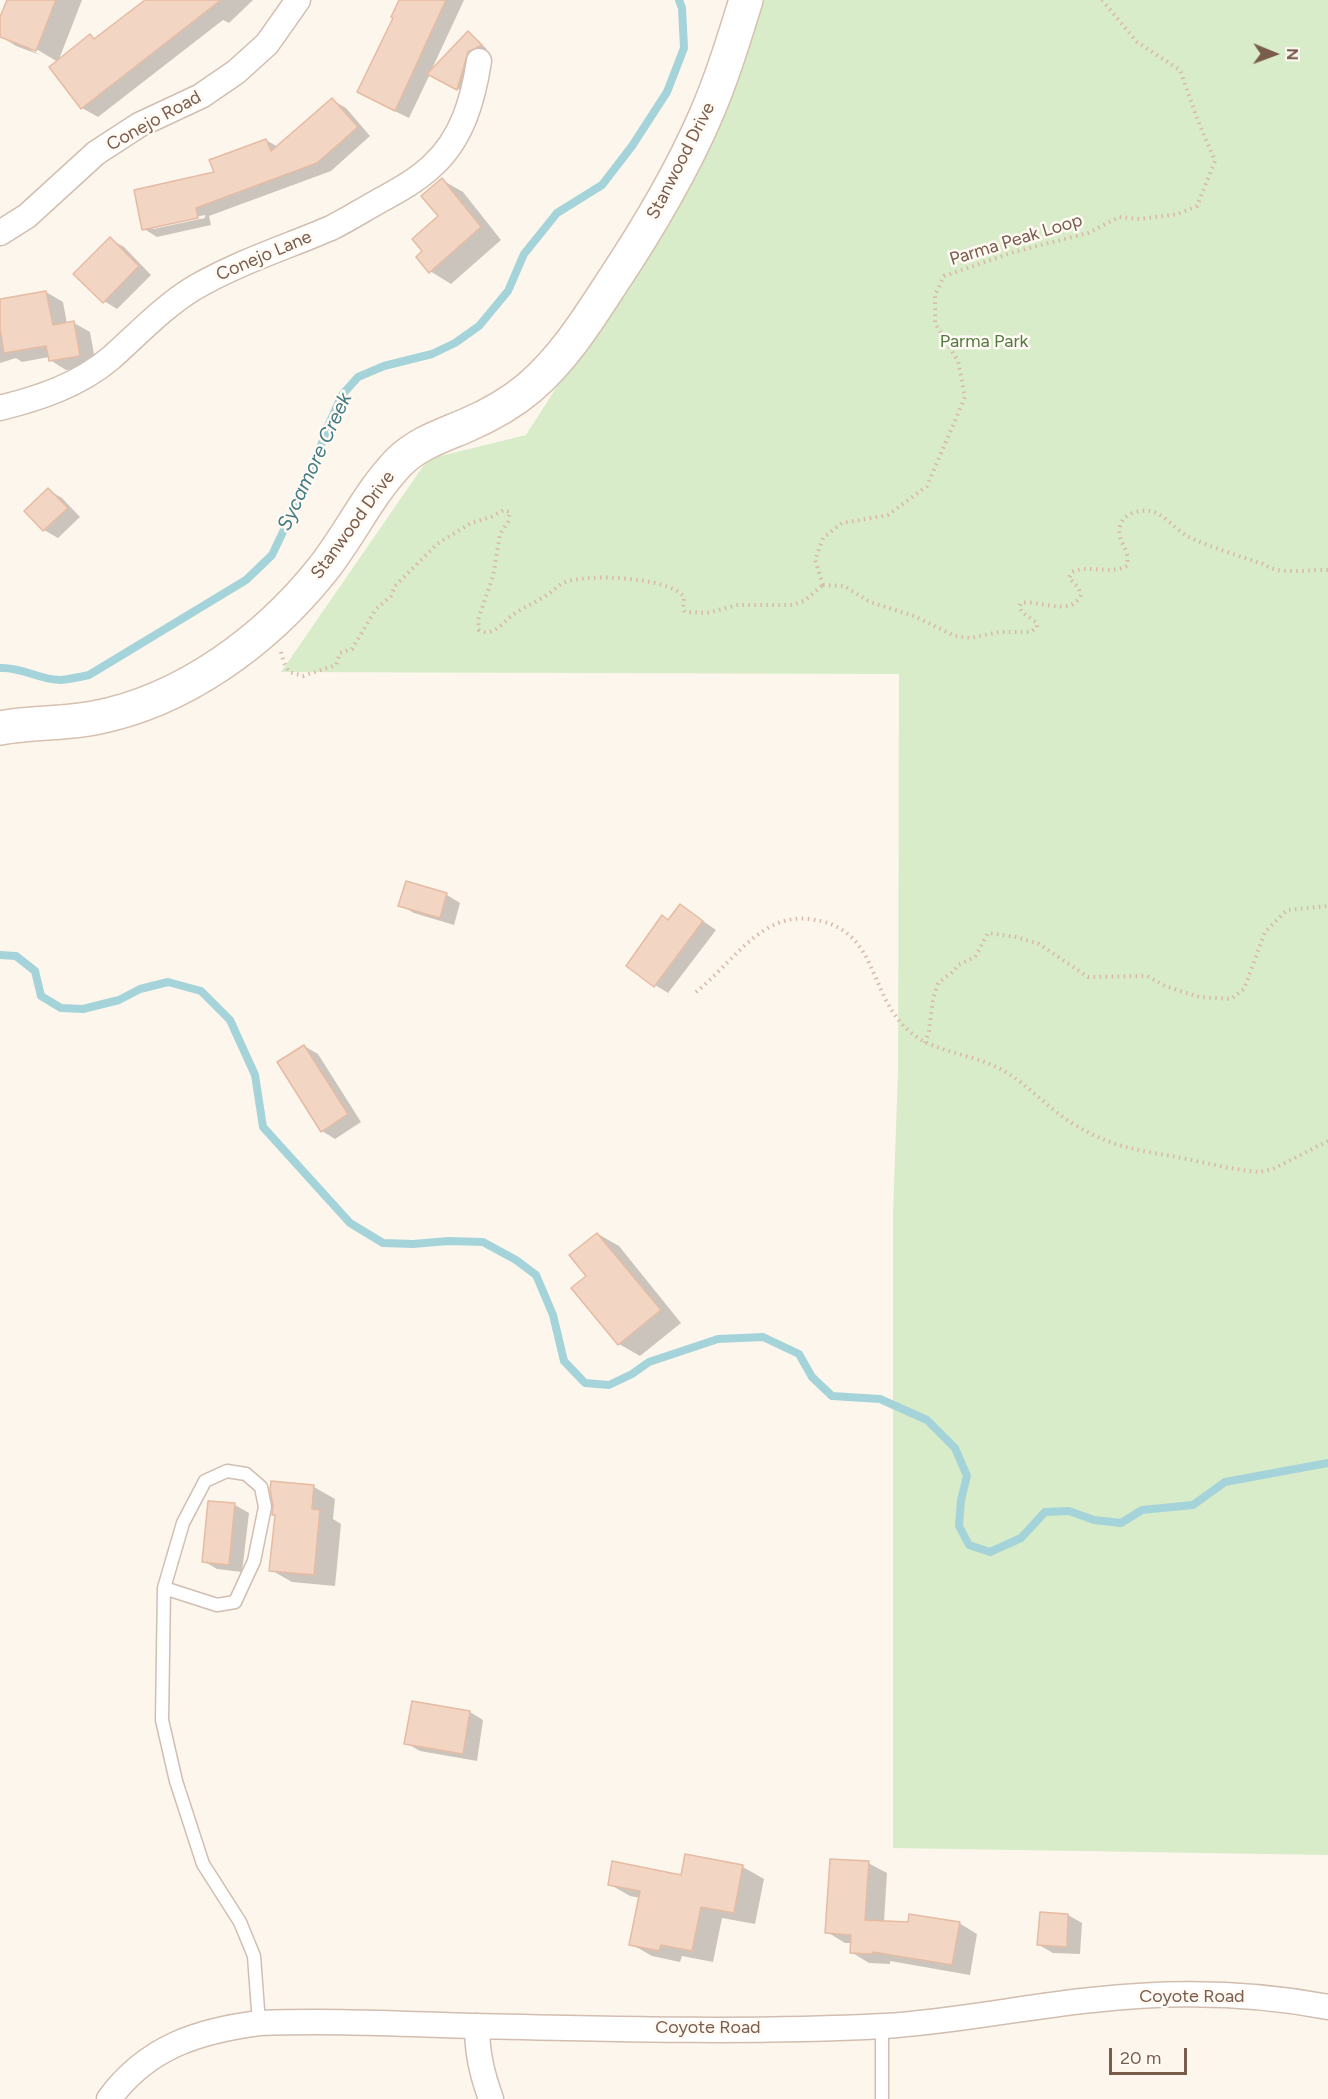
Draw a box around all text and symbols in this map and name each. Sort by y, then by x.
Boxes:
north arrow [1244,24,1304,84]
text: N [1283,48,1302,61]
street label: Conejo Road [103,86,205,156]
street label: Stanwood Drive [642,99,720,223]
street label: Parma Peak Loop [947,210,1085,270]
street label: Conejo Lane [213,226,315,286]
park label: Parma Park [940,331,1028,353]
water label: Sycamore Creek [273,389,357,535]
street label: Stanwood Drive [307,467,399,583]
street label: Coyote Road [1139,1986,1245,2008]
street label: Coyote Road [655,2017,761,2039]
scale bar [1112,2036,1190,2074]
text: 20 m [1120,2047,1161,2069]

